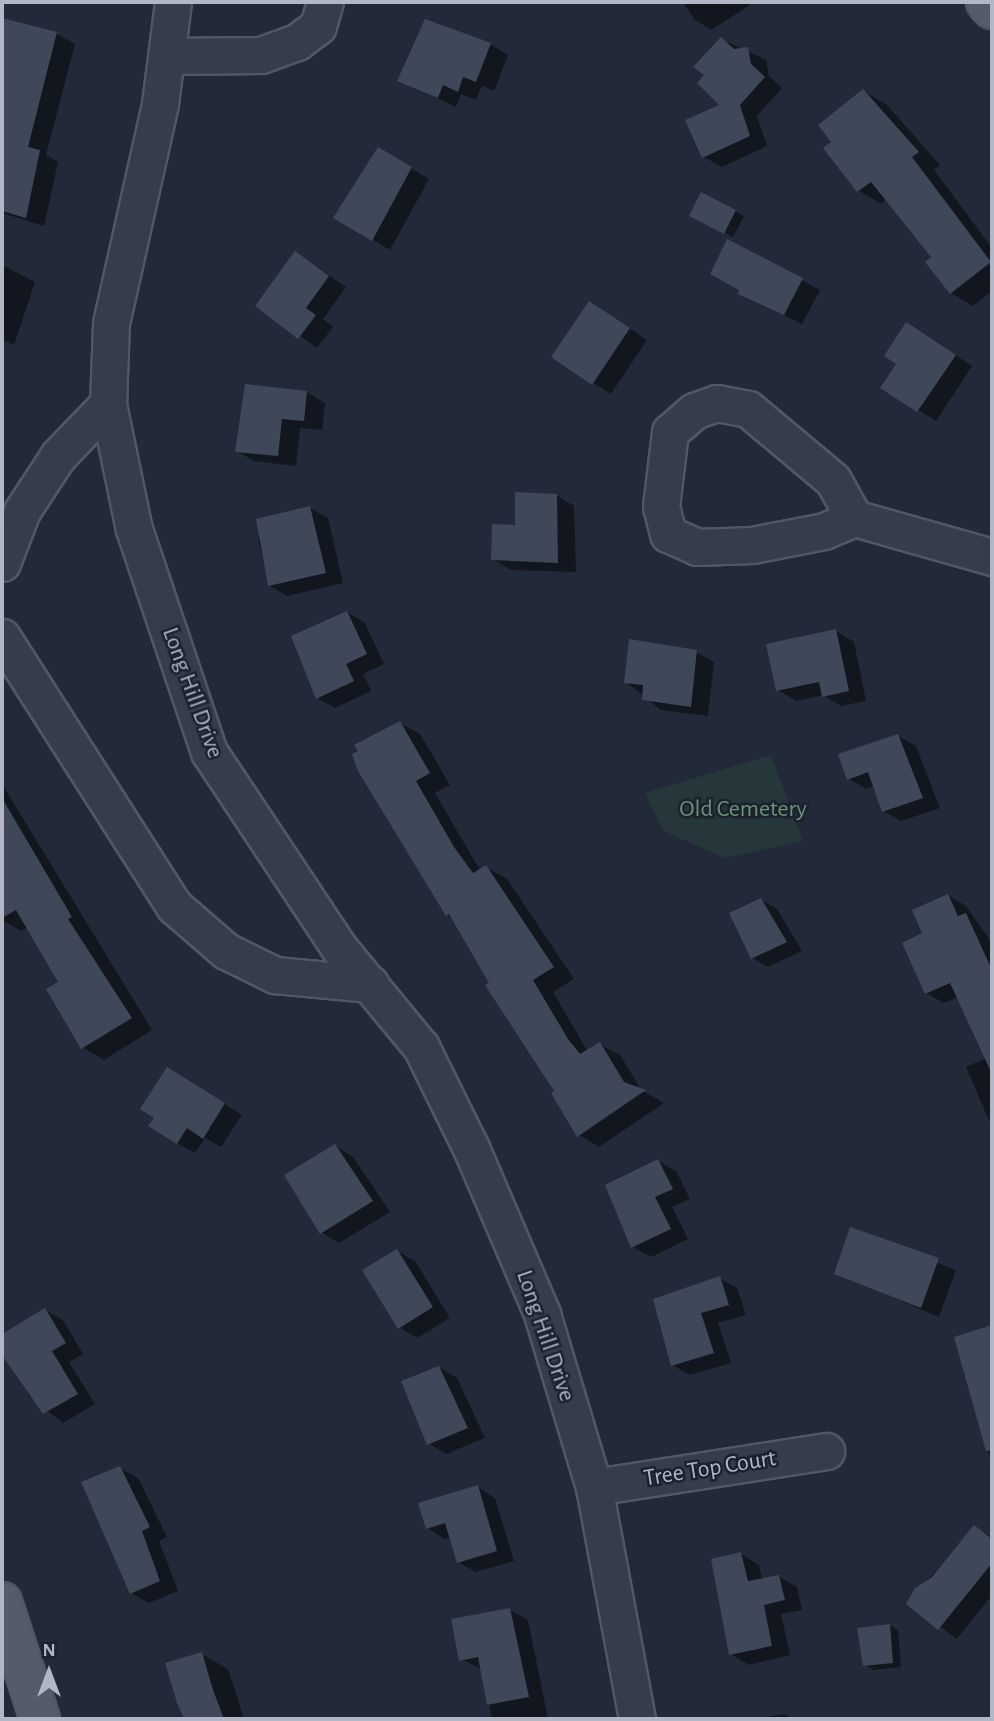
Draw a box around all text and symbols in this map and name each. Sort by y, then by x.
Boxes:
street label: Long Hill Drive [155,624,229,762]
park label: Old Cemetery [679,796,807,824]
street label: Long Hill Drive [509,1266,581,1406]
street label: Tree Top Court [642,1444,778,1494]
north arrow [14,1637,84,1707]
text: N [42,1641,56,1660]

